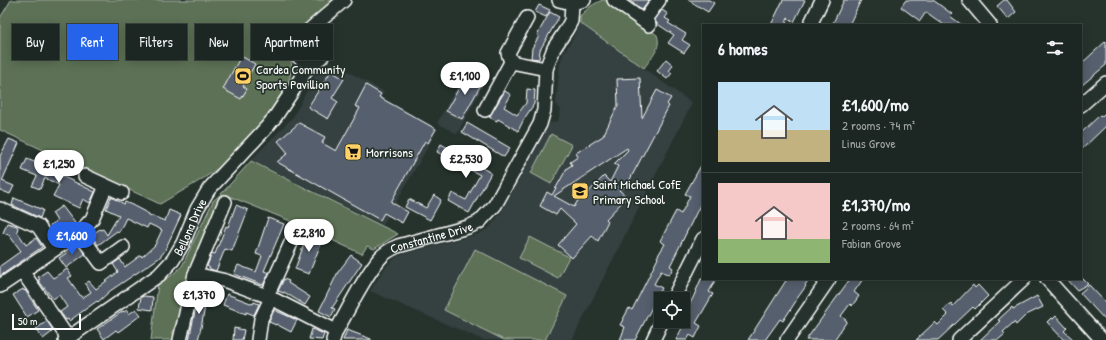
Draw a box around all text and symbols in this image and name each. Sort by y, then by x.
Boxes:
chip: Buy [12,24,59,60]
chip: Rent [67,24,118,60]
chip: Filters [126,24,187,60]
chip: New [195,24,243,60]
chip: Apartment [251,24,333,60]
text: 6 homes [718,37,768,60]
icon: filters [1044,37,1066,59]
place label: Cardea Community Sports Pavillion [256,60,346,93]
pin: £1,100 [432,62,498,96]
sports icon: Cardea Community Sports Pavillion [233,66,253,86]
text: £1,100 [450,66,480,84]
text: £1,600/mo [842,93,909,116]
icon: home [750,98,798,146]
text: 2 rooms · 74 m² [842,116,915,134]
text: Linus Grove [842,134,896,152]
supermarket icon: Morrisons [343,142,363,162]
place label: Morrisons [366,143,413,161]
pin: £2,530 [433,145,499,179]
text: £2,530 [449,149,483,167]
pin: £1,250 [26,150,92,184]
text: £1,250 [43,154,75,172]
place label: Saint Michael CofE Primary School [593,175,681,208]
school or university icon: Saint Michael CofE Primary School [570,181,590,201]
text: £1,370/mo [842,193,910,216]
street label: Bellona Drive [169,195,211,259]
icon: home [750,199,798,247]
text: 2 rooms · 64 m² [842,216,914,234]
street label: Constantine Drive [387,217,476,258]
pin: £2,810 [276,219,342,253]
pin: £1,600 [39,222,105,256]
text: £2,810 [293,223,325,241]
text: £1,600 [56,226,88,244]
text: Fabian Grove [842,234,901,252]
pin: £1,370 [166,281,232,315]
text: £1,370 [183,285,215,303]
map controls [654,292,690,328]
button: locate [654,292,690,328]
scale bar [12,312,81,331]
text: 50 m [18,314,38,328]

